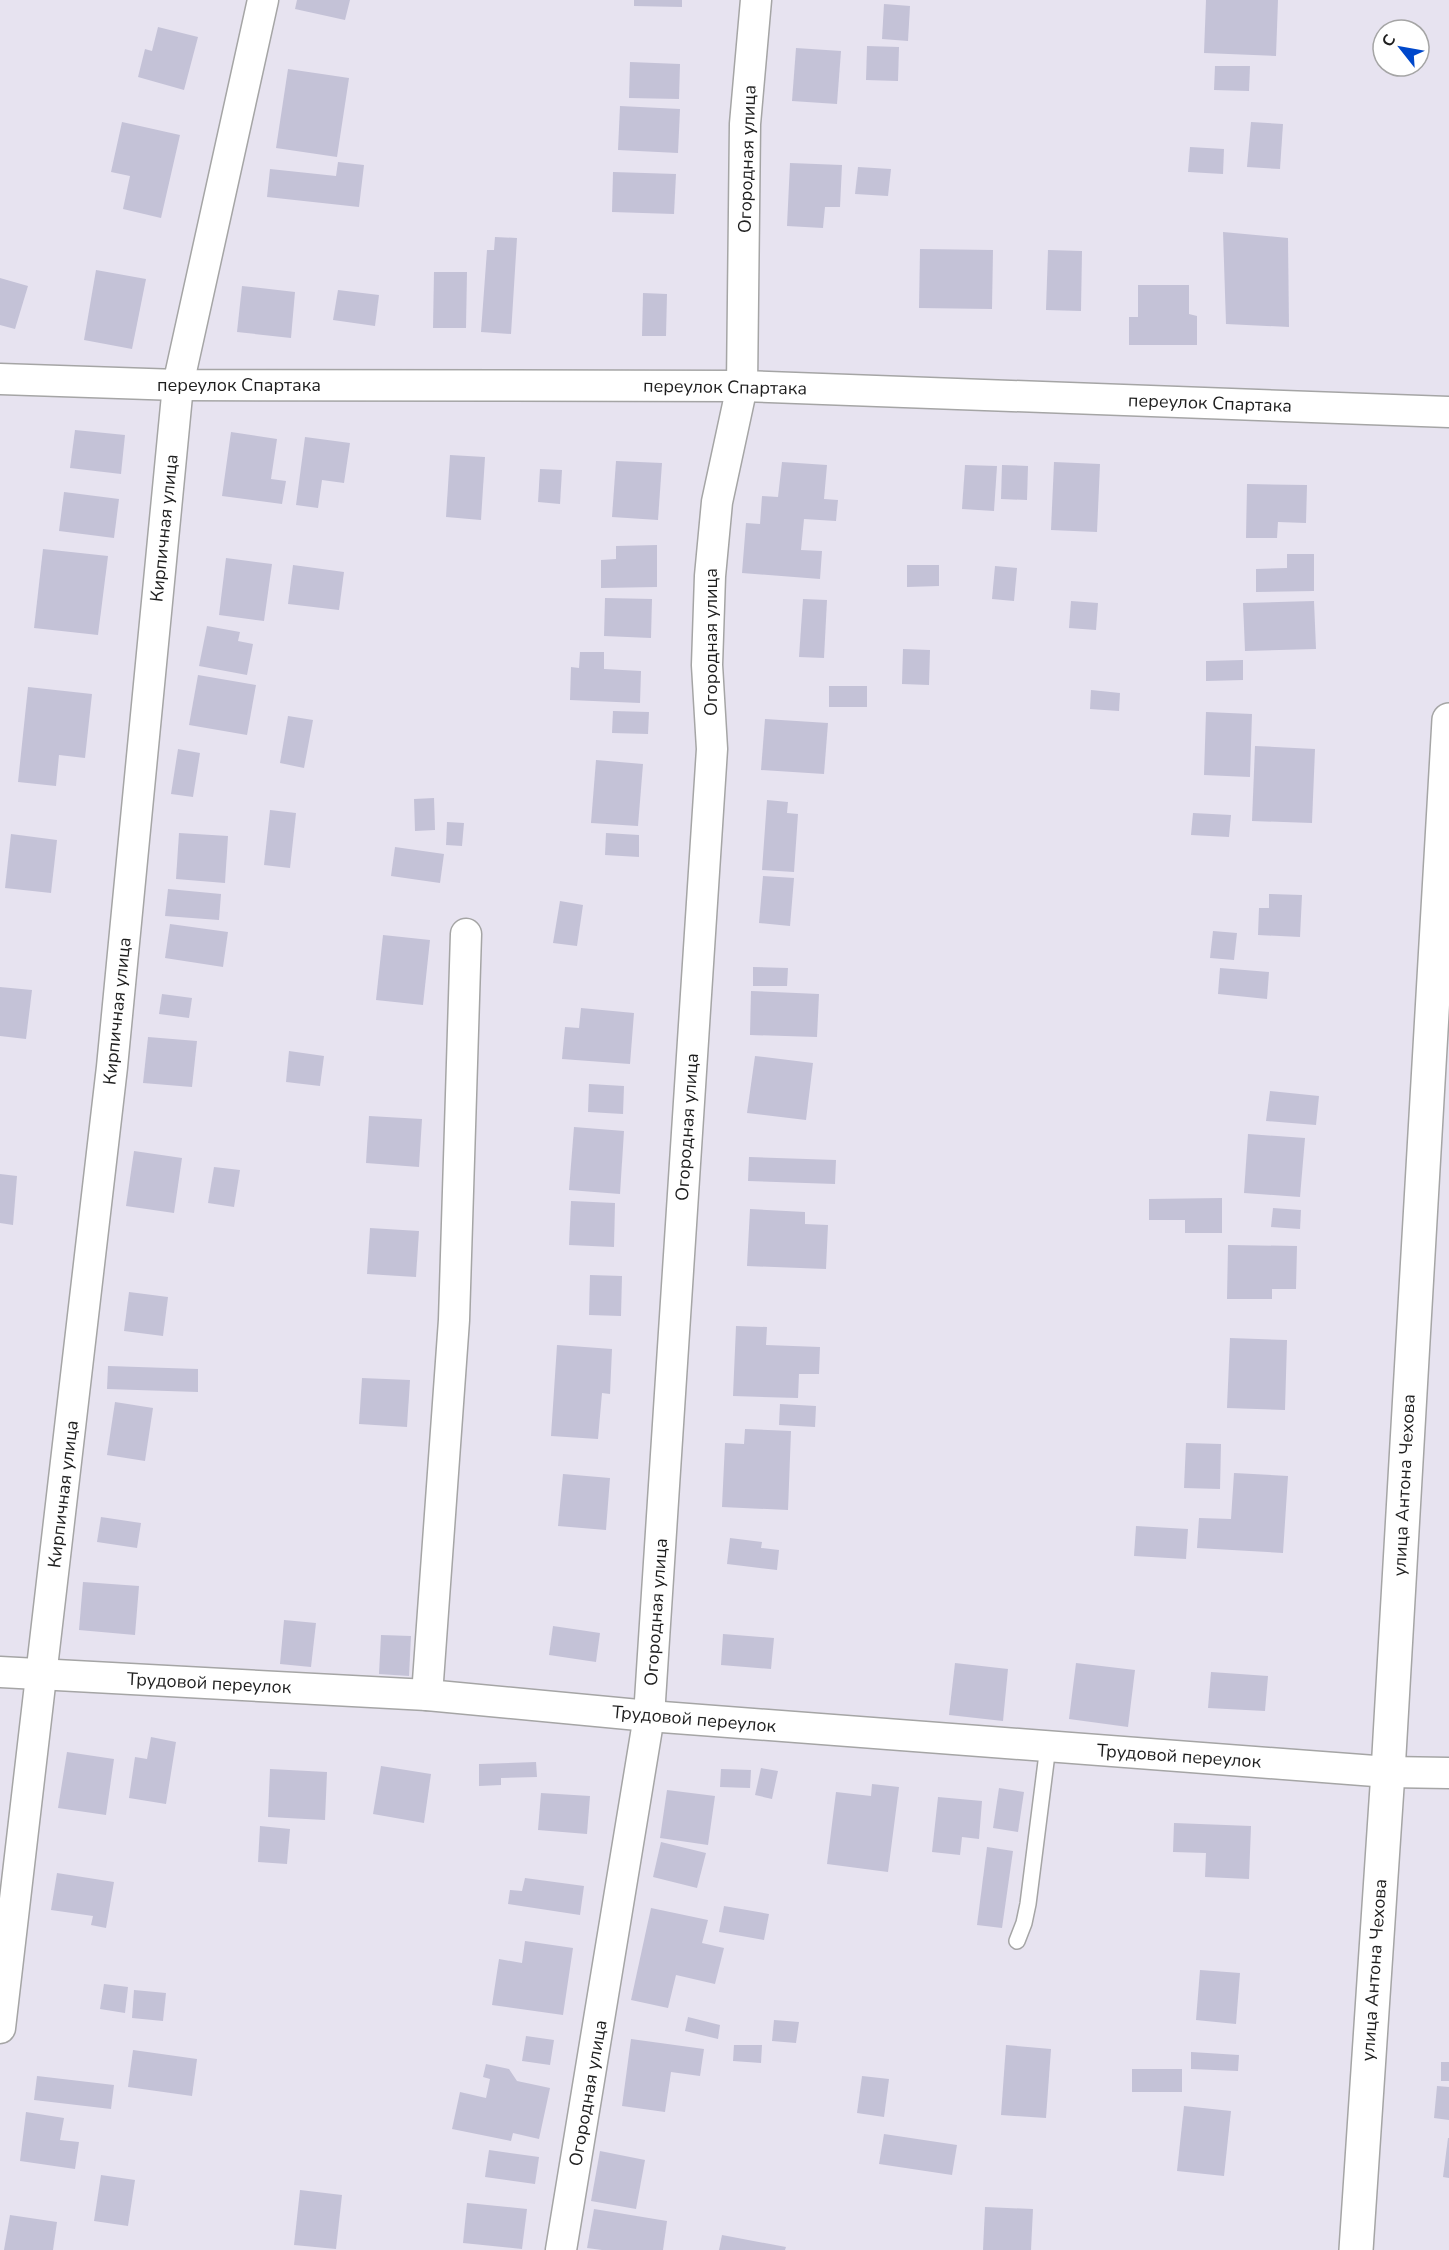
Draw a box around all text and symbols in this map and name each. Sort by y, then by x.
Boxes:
north arrow [1371,18,1431,78]
text: С [1377,30,1401,51]
street label: Огородная улица [732,85,762,233]
street label: переулок Спартака [157,373,321,397]
street label: переулок Спартака [643,374,807,400]
street label: переулок Спартака [1128,388,1292,418]
street label: Кирпичная улица [144,453,184,603]
street label: Огородная улица [699,568,723,716]
street label: Кирпичная улица [97,936,137,1086]
street label: Огородная улица [670,1052,704,1202]
street label: улица Антона Чехова [1387,1393,1421,1577]
street label: Кирпичная улица [42,1419,84,1569]
street label: Огородная улица [639,1537,673,1687]
street label: Трудовой переулок [126,1667,292,1699]
street label: Трудовой переулок [611,1700,778,1738]
street label: Трудовой переулок [1096,1738,1263,1774]
street label: улица Антона Чехова [1356,1878,1392,2062]
street label: Огородная улица [563,2018,613,2168]

